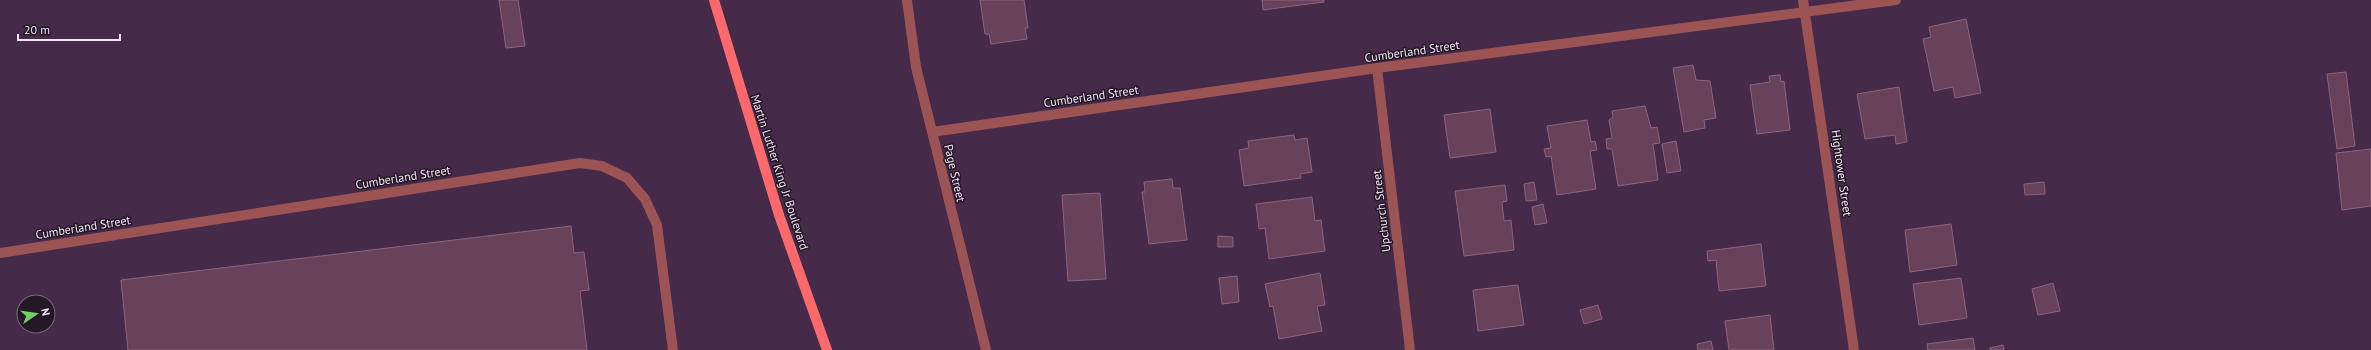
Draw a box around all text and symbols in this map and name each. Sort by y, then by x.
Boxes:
scale bar [18,16,120,42]
text: 20 m [24,22,50,37]
street label: Cumberland Street [1363,37,1461,65]
street label: Cumberland Street [1042,82,1140,110]
street label: Martin Luther King Jr Boulevard [748,92,812,252]
street label: Hightower Street [1829,129,1855,217]
street label: Page Street [941,143,969,203]
street label: Cumberland Street [354,162,452,192]
street label: Upchurch Street [1369,169,1393,253]
street label: Cumberland Street [34,212,132,242]
north arrow [16,294,56,334]
text: N [38,307,53,317]

